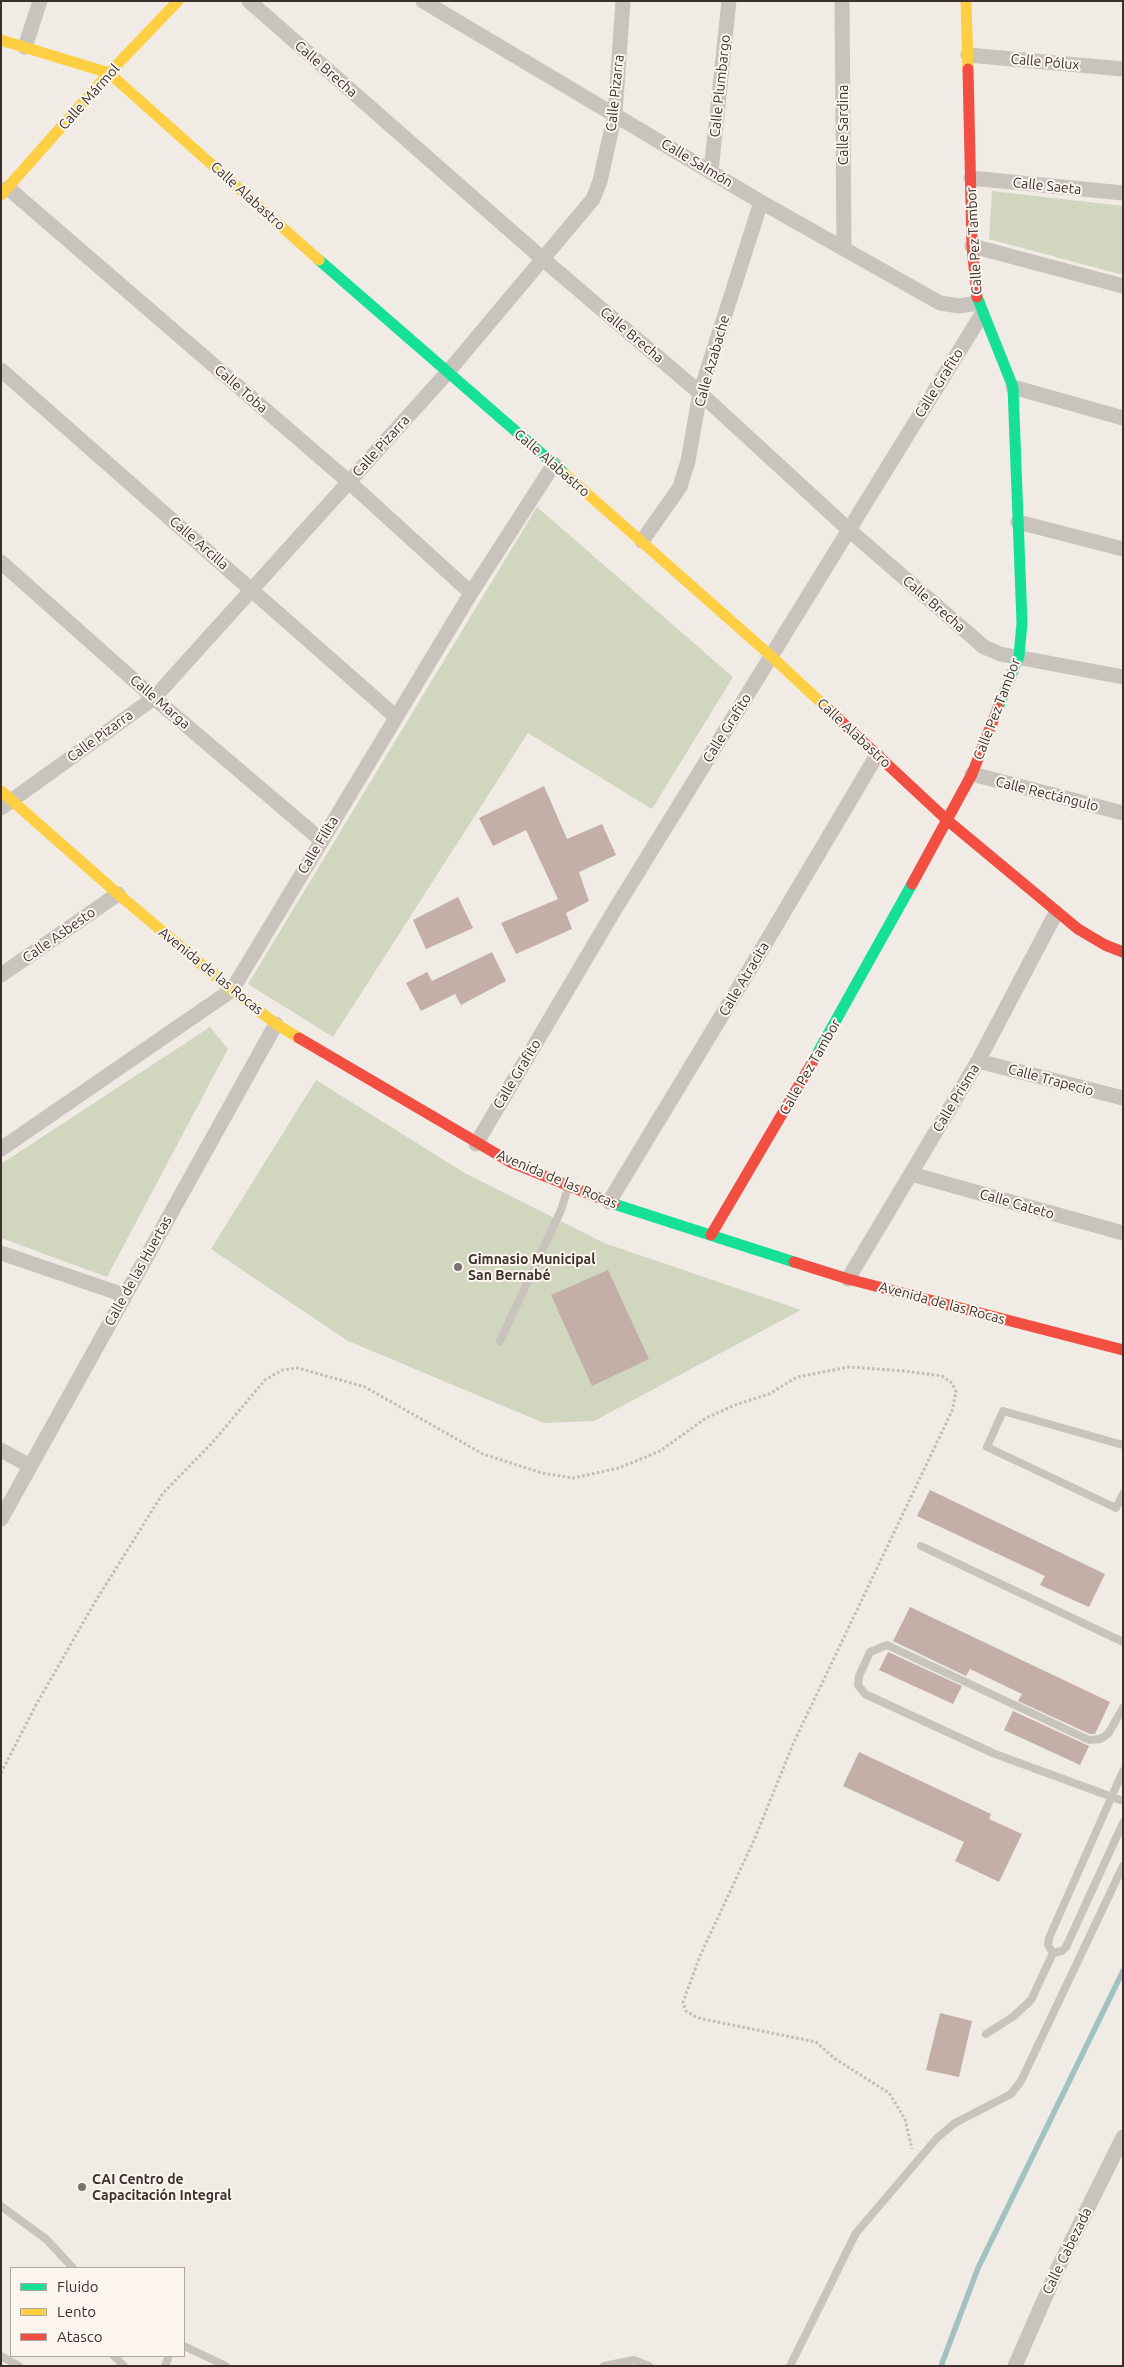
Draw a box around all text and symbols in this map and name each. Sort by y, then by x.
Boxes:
street label: Calle Plumbargo [706,34,734,138]
street label: Calle Brecha [291,37,361,101]
street label: Calle Pólux [1010,51,1080,73]
street label: Calle Pizarra [603,54,627,132]
street label: Calle Mármol [55,61,123,133]
street label: Calle Sardina [835,85,851,165]
street label: Calle Salmón [658,135,736,191]
street label: Calle Alabastro [207,158,289,234]
street label: Calle Saeta [1012,174,1082,198]
street label: Calle Pez Tambor [963,187,985,295]
street label: Calle Brecha [597,304,667,366]
street label: Calle Azabache [691,313,733,409]
street label: Calle Grafito [911,345,967,421]
street label: Calle Toba [211,361,271,417]
street label: Calle Pizarra [349,412,413,480]
street label: Calle Alabastro [511,426,593,500]
street label: Calle Arcilla [166,513,232,573]
street label: Calle Brecha [899,572,969,636]
street label: Calle Pez Tambor [970,656,1024,762]
street label: Calle Marga [127,671,193,733]
street label: Calle Grafito [699,690,755,766]
street label: Calle Alabastro [814,695,894,771]
street label: Calle Pizarra [64,707,136,765]
street label: Calle Rectángulo [994,773,1100,815]
street label: Calle Filita [294,813,342,877]
street label: Calle Asbesto [19,904,99,966]
street label: Avenida de las Rocas [155,924,267,1018]
street label: Calle Atracita [715,939,773,1019]
street label: Calle Pez Tambor [776,1016,844,1118]
street label: Calle Grafito [490,1036,544,1112]
street label: Calle Prisma [929,1061,983,1135]
street label: Calle Trapecio [1006,1061,1096,1099]
street label: Avenida de las Rocas [494,1146,620,1212]
street label: Calle Cateto [978,1185,1056,1223]
street label: Calle de las Huertas [101,1213,175,1329]
place label: Gimnasio Municipal San Bernabé [468,1251,595,1284]
marker: Gimnasio Municipal San Bernabé [452,1261,464,1273]
street label: Avenida de las Rocas [877,1278,1007,1328]
place label: CAI Centro de Capacitación Integral [92,2171,232,2204]
marker: CAI Centro de Capacitación Integral [76,2181,88,2193]
street label: Calle Cabezada [1039,2205,1095,2297]
legend [10,2267,185,2357]
text: Fluido [57,2278,99,2295]
text: Lento [57,2303,96,2320]
text: Atasco [57,2328,103,2345]

